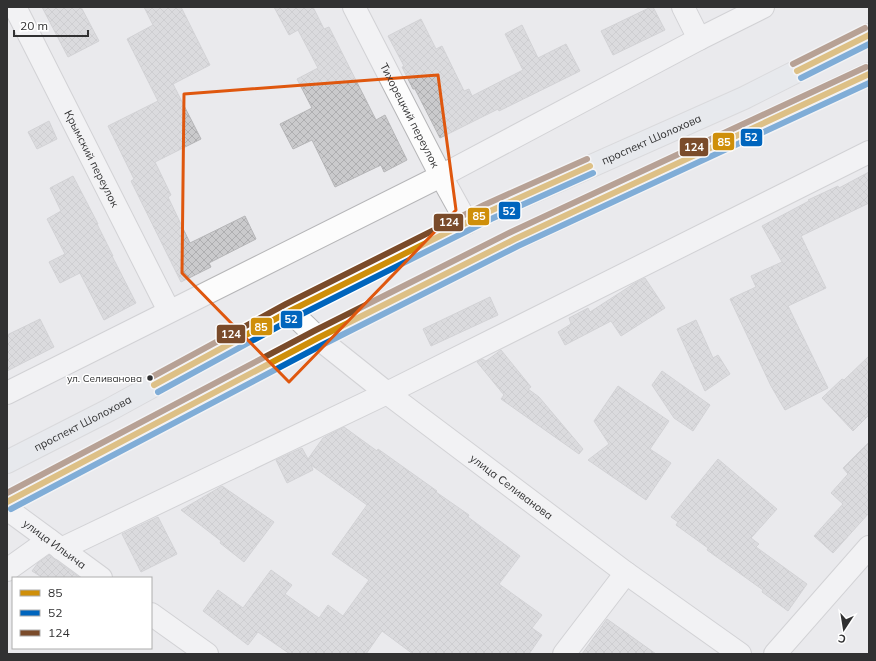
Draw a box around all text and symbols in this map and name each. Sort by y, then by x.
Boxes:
scale bar [14,12,88,38]
text: 20 m [20,18,48,33]
street label: Тихорецкий переулок [377,61,443,170]
street label: Крымский переулок [61,108,122,210]
street label: проспект Шолохова [599,111,703,168]
line badge: 52 [740,128,763,147]
text: 52 [744,130,758,144]
line badge: 85 [712,132,735,151]
text: 85 [717,135,731,149]
line badge: 124 [679,137,709,157]
text: 124 [684,140,704,154]
line badge: 52 [498,201,521,220]
text: 52 [502,204,516,218]
line badge: 85 [467,207,490,226]
text: 85 [472,209,486,223]
line badge: 124 [433,213,464,232]
text: 124 [439,215,459,229]
line badge: 52 [280,310,303,329]
text: 52 [284,312,298,326]
line badge: 85 [250,317,273,336]
text: 85 [254,320,268,334]
line badge: 124 [216,324,246,344]
text: 124 [221,327,241,341]
place label: ул. Селиванова [67,372,142,385]
marker: ул. Селиванова [145,373,155,383]
street label: проспект Шолохова [32,392,134,454]
street label: улица Селиванова [467,451,556,523]
street label: улица Ильича [20,516,89,572]
legend [12,577,152,649]
text: 85 [48,585,62,600]
text: 52 [48,605,62,620]
north arrow [824,609,864,649]
text: 124 [48,625,70,640]
text: С [836,631,847,646]

